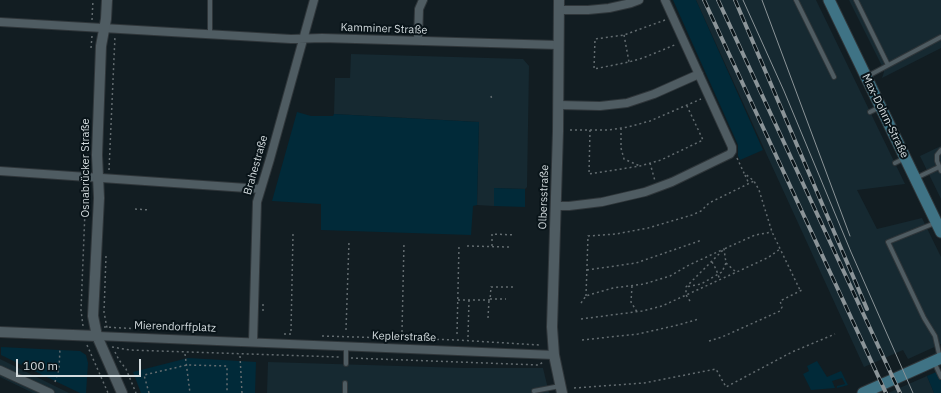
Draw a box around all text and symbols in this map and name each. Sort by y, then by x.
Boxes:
street label: Kamminer Straße [340,21,428,37]
street label: Max-Dohrn-Straße [859,72,911,160]
street label: Osnabrücker Straße [79,119,93,217]
street label: Brahestraße [241,134,271,196]
street label: Olbersstraße [536,164,552,230]
street label: Mierendorffplatz [134,319,216,335]
street label: Keplerstraße [372,329,436,345]
scale bar [18,351,143,377]
text: 100 m [23,358,58,373]

